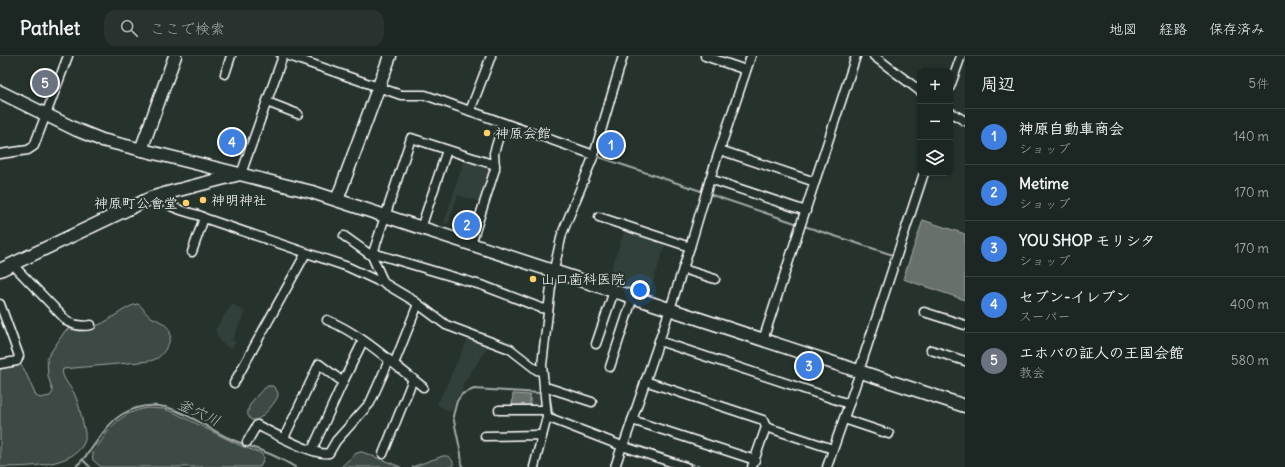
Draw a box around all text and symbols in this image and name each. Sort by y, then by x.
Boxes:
search box [104,10,384,46]
text: Pathlet [20,16,80,40]
icon: search [118,17,140,39]
text: ここで検索 [150,19,225,38]
text: 地図 [1109,20,1137,38]
text: 経路 [1159,20,1187,38]
text: 保存済み [1209,20,1265,38]
pin: 5 [32,68,58,98]
map controls [917,68,953,176]
button: + [917,68,953,104]
text: 周辺 [981,73,1015,95]
text: 5件 [1249,75,1269,92]
button: − [917,104,953,140]
text: 神原自動車商会 [1019,119,1124,138]
place label: 神原会館 [495,124,551,142]
pin: 4 [219,127,245,157]
marker: 神原会館 [482,128,492,138]
text: 1 [991,128,997,145]
text: 140 m [1233,128,1269,145]
pin: 1 [598,130,624,160]
button: layers [917,140,953,176]
text: ショップ [1019,140,1070,157]
text: Metime [1019,174,1069,193]
text: 2 [990,184,998,201]
text: 170 m [1234,184,1269,201]
place label: 神明神社 [211,191,267,209]
place label: 神原町公會堂 [94,194,178,212]
marker: 神明神社 [198,195,208,205]
text: ショップ [1019,195,1070,212]
marker: 神原町公會堂 [181,198,191,208]
pin: 2 [454,210,480,240]
text: YOU SHOP モリシタ [1019,231,1155,250]
text: 3 [990,240,998,257]
text: 170 m [1234,240,1269,257]
text: ショップ [1019,252,1070,269]
place label: 山口歯科医院 [541,270,625,288]
marker: 山口歯科医院 [528,274,538,284]
your location [630,280,650,300]
text: セブン-イレブン [1019,287,1130,306]
text: 4 [990,296,998,313]
text: 400 m [1230,296,1269,313]
text: スーパー [1019,308,1070,325]
text: エホバの証人の王国会館 [1019,343,1184,362]
pin: 3 [796,351,822,381]
text: 5 [990,352,998,369]
text: 580 m [1231,352,1269,369]
text: 教会 [1019,364,1045,381]
water label: 釜穴川 [175,394,223,430]

